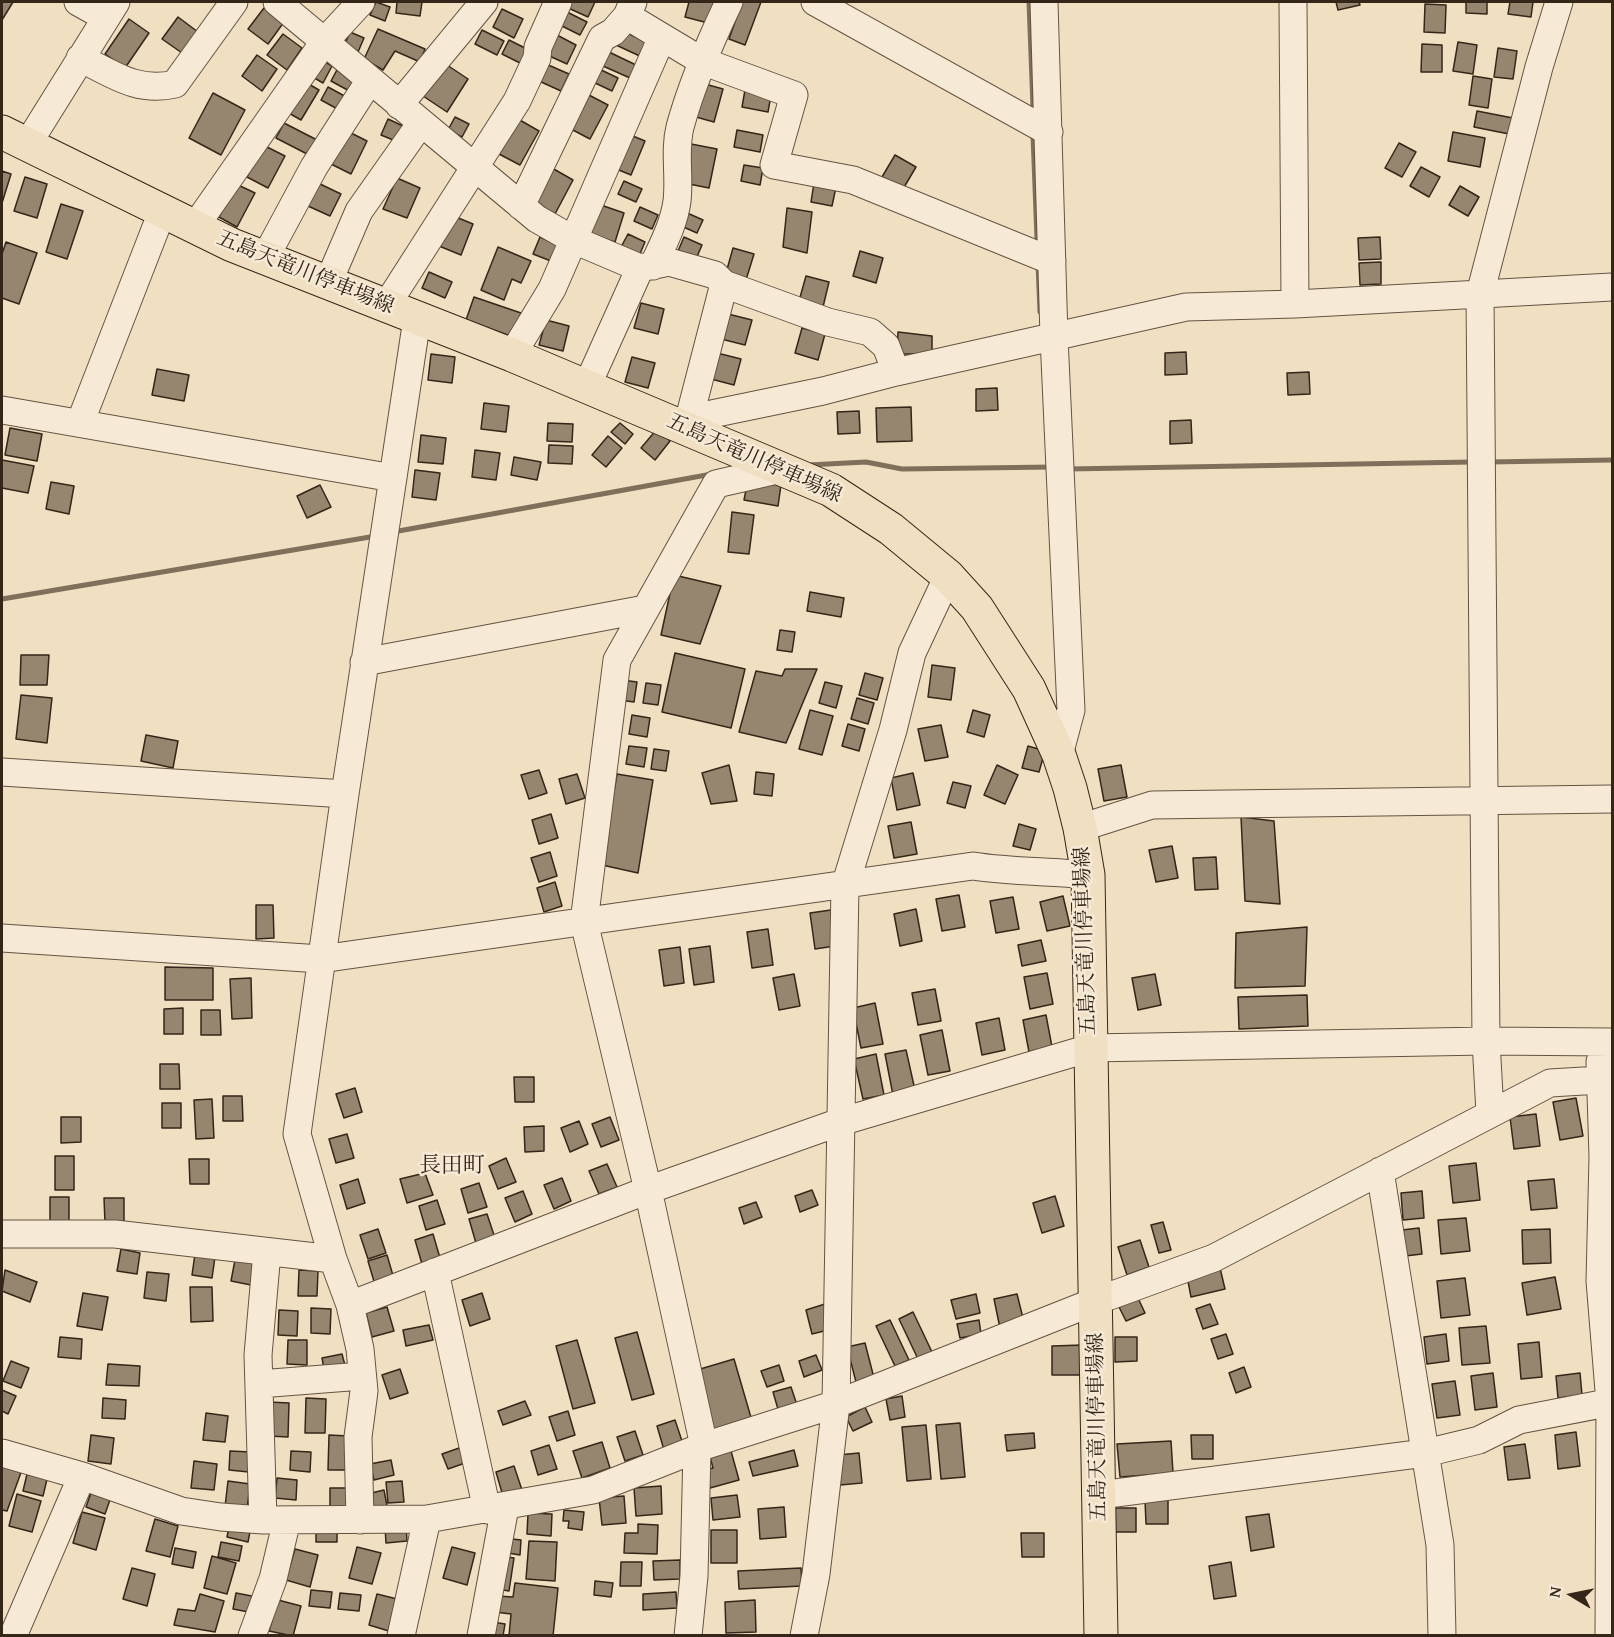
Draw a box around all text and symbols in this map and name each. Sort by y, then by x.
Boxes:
street label: 五島天竜川停車場線 [213,226,397,320]
street label: 五島天竜川停車場線 [663,409,845,509]
street label: 五島天竜川停車場線 [1070,846,1102,1036]
district label: 長田町 [419,1153,485,1179]
street label: 五島天竜川停車場線 [1084,1332,1112,1522]
north arrow [1542,1565,1602,1625]
text: N [1542,1585,1567,1599]

